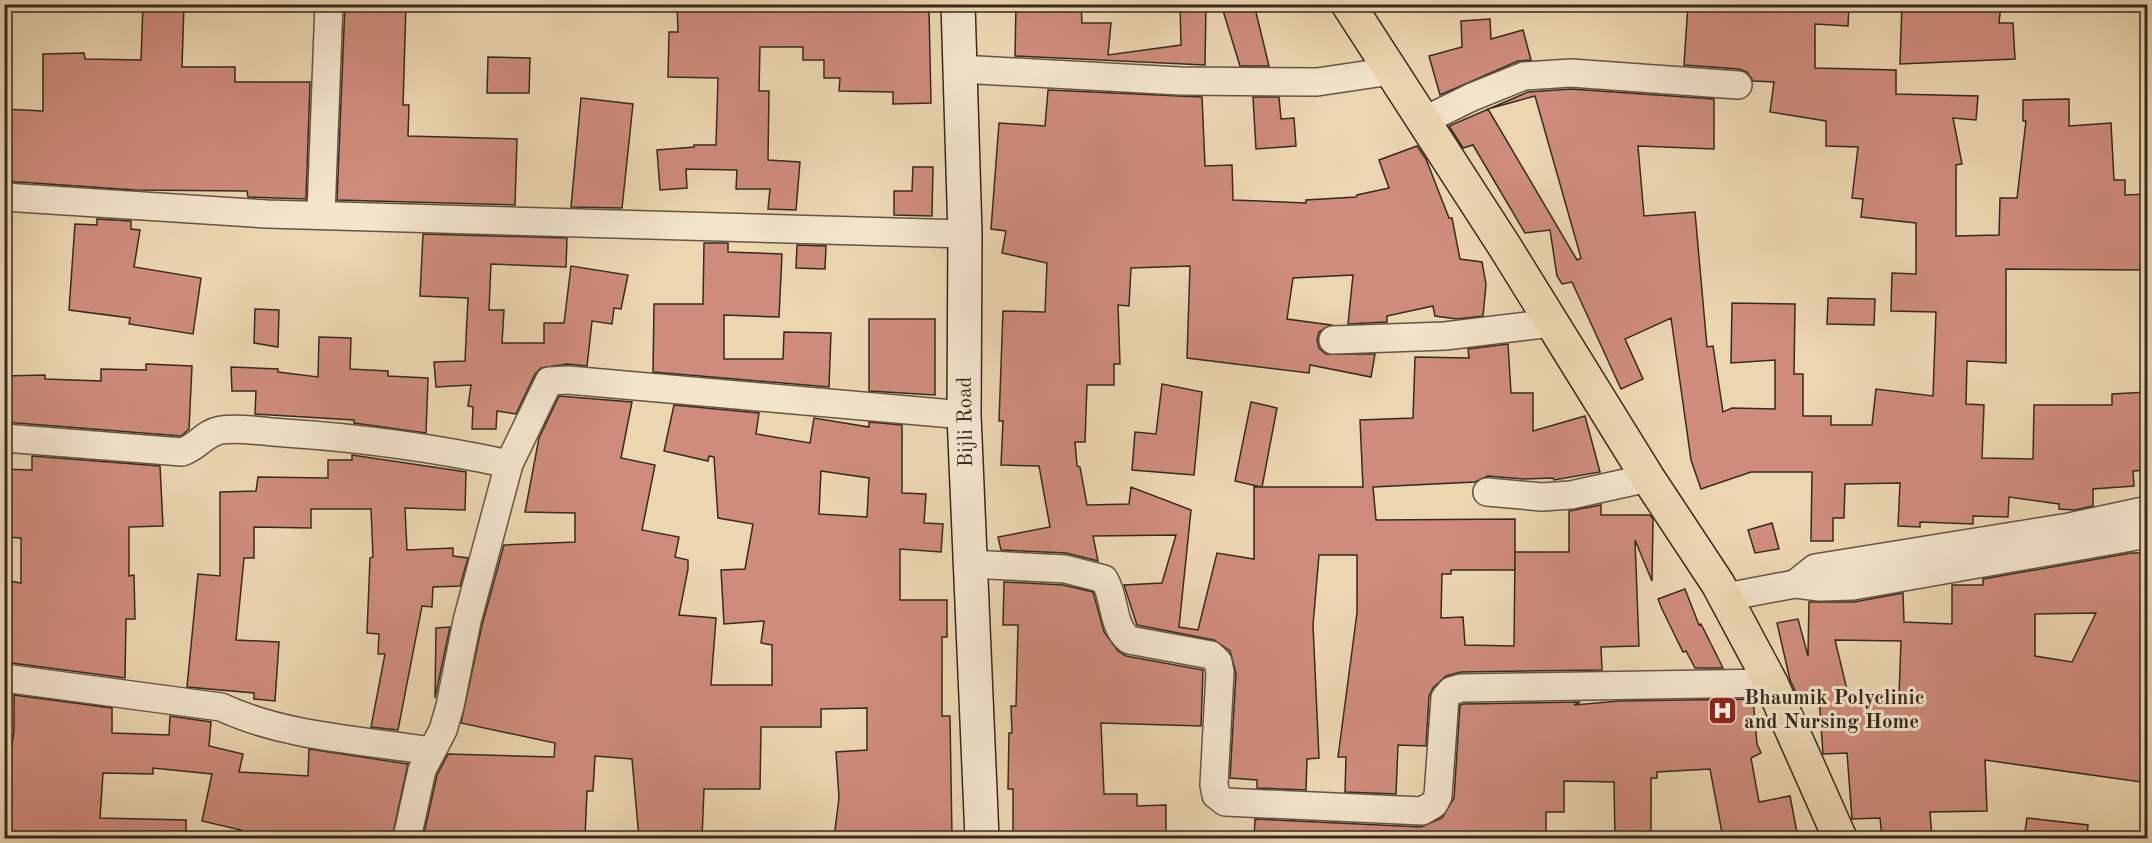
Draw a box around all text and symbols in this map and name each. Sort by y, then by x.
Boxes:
street label: Bijli Road [955,376,977,468]
place label: Bhaumik Polyclinic and Nursing Home [1744,688,1924,733]
hospital icon: Bhaumik Polyclinic and Nursing Home [1707,694,1739,726]

